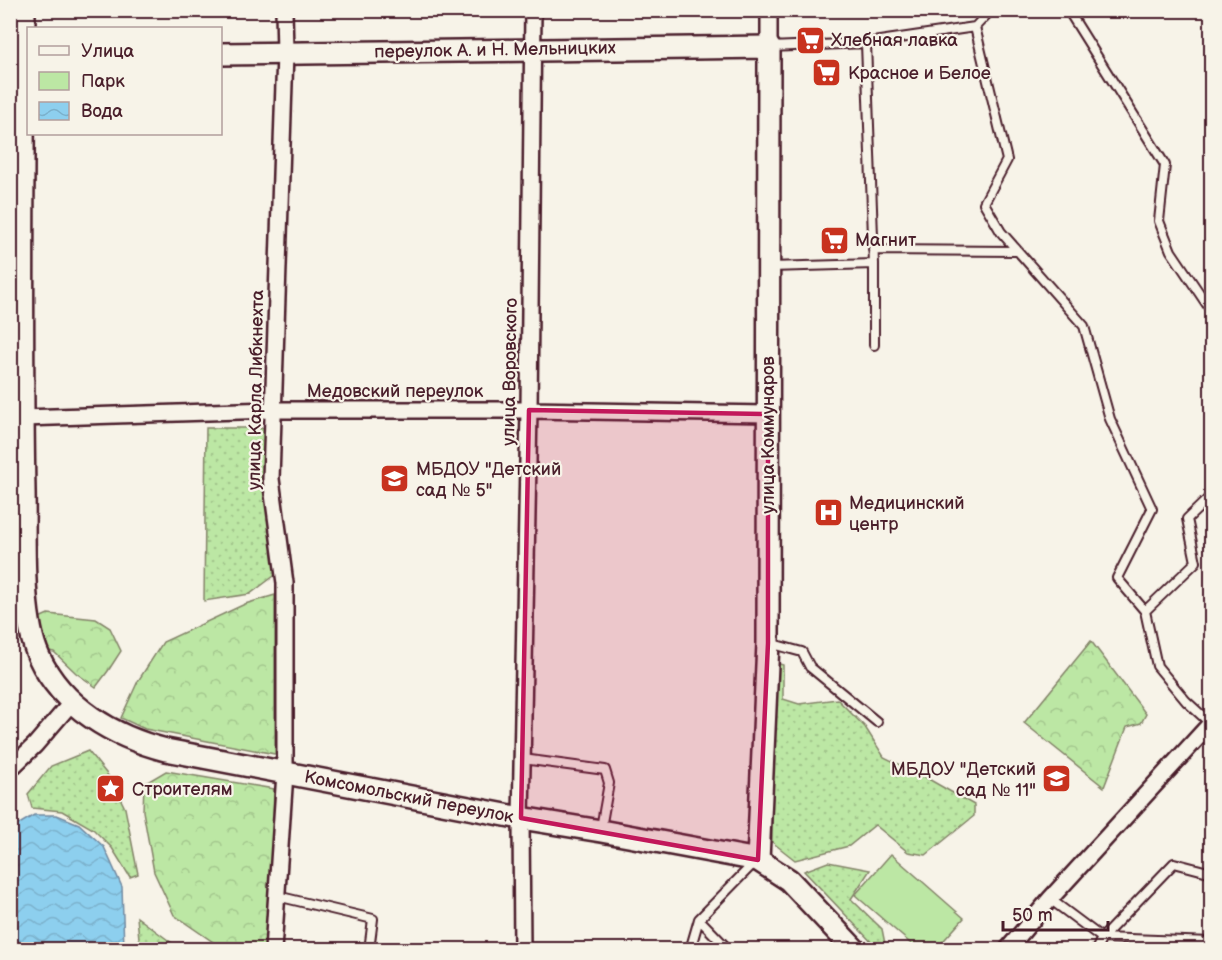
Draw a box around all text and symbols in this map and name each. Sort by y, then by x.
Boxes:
supermarket icon: Хлебная лавка [794,24,826,56]
legend [27,27,222,135]
place label: Хлебная лавка [831,30,958,51]
street label: переулок А. и Н. Мельницких [374,37,616,63]
text: Улица [81,41,135,62]
supermarket icon: Красное и Белое [811,57,843,89]
place label: Красное и Белое [848,63,991,84]
text: Парк [81,71,125,92]
text: Вода [81,101,123,122]
supermarket icon: Магнит [818,224,850,256]
place label: Магнит [855,230,917,251]
street label: улица Карла Либкнехта [244,289,268,490]
street label: улица Воровского [498,298,522,446]
street label: улица Коммунаров [758,356,779,514]
street label: Медовский переулок [307,381,484,402]
place label: МБДОУ "Детский сад № 5" [416,459,561,501]
school or university icon: МБДОУ "Детский сад № 5" [379,463,411,495]
place label: Медицинский центр [849,493,965,535]
hospital icon: Медицинский центр [812,497,844,529]
place label: МБДОУ "Детский сад № 11" [891,759,1036,801]
school or university icon: МБДОУ "Детский сад № 11" [1041,763,1073,795]
street label: Комсомольский переулок [302,766,516,828]
place icon: Строителям [95,773,127,805]
place label: Строителям [132,779,233,800]
scale bar [1003,894,1108,932]
text: 50 m [1012,905,1053,926]

